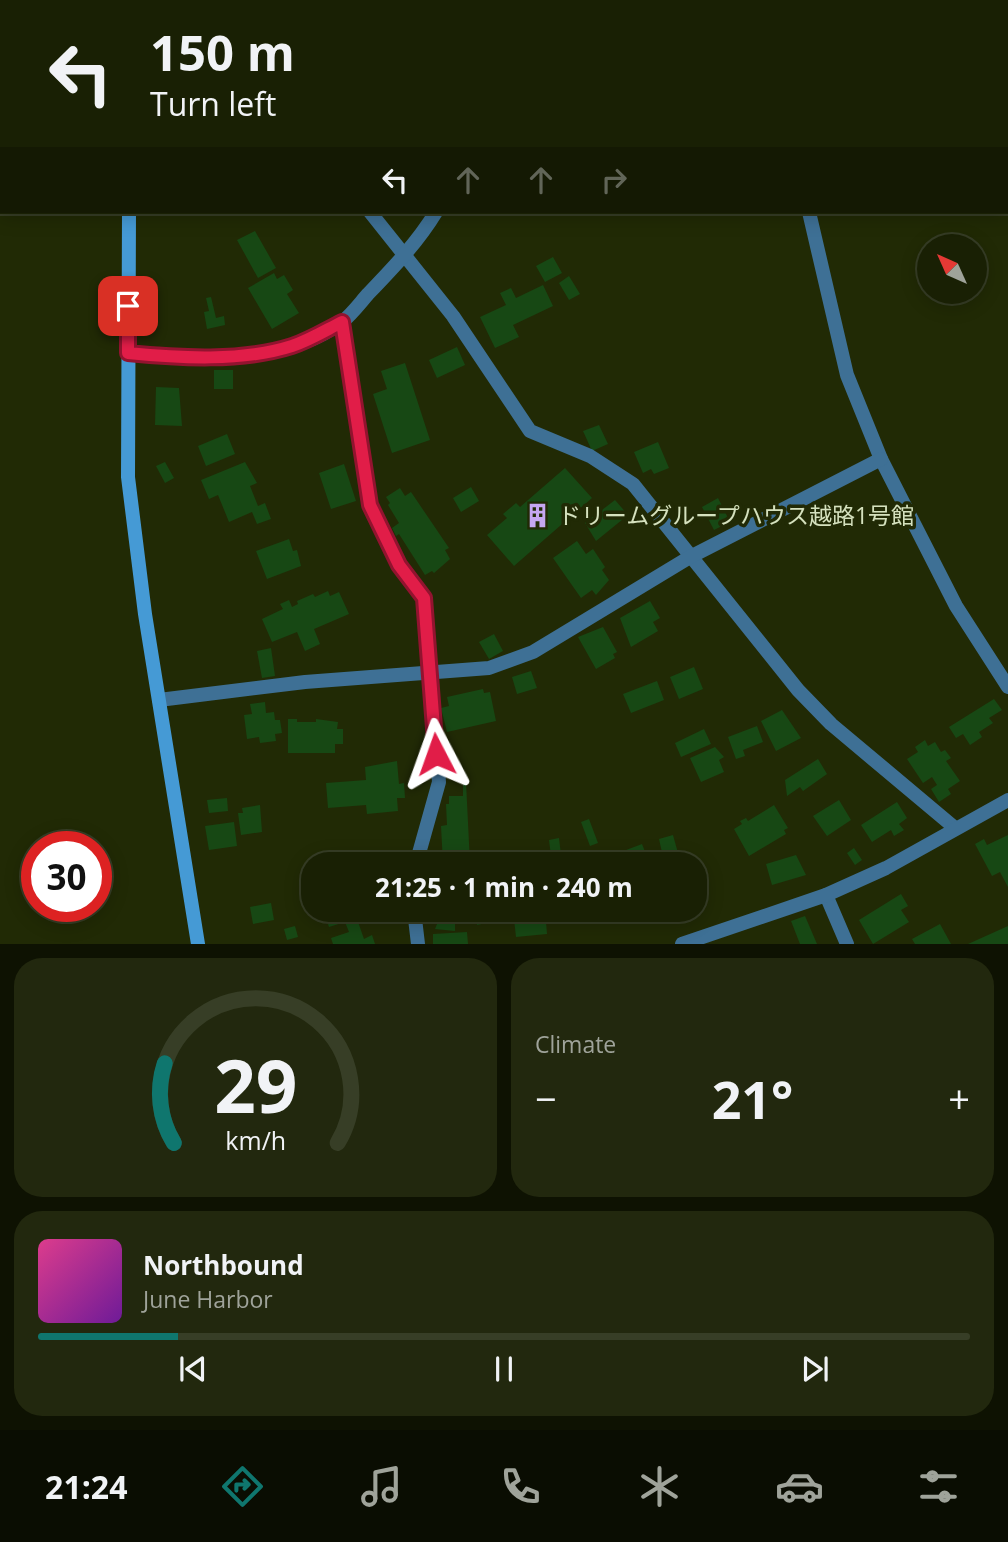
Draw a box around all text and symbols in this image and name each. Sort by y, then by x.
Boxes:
text: 150 m [150,19,295,85]
icon: left [35,28,126,119]
text: Turn left [150,82,276,125]
icon: left [376,161,414,199]
icon: ahead [449,161,487,199]
icon: ahead [522,161,560,199]
icon: right [595,161,633,199]
north arrow [917,234,987,304]
map controls [917,234,987,304]
pin [98,276,158,336]
icon: arrive [109,287,147,325]
place label: ドリームグループハウス越路1号館 [558,499,914,531]
building icon: ドリームグループハウス越路1号館 [524,502,552,530]
position arrow [399,717,473,791]
speed limit sign: 30 [21,831,112,922]
text: 21:25 · 1 min · 240 m [375,869,633,905]
text: Climate [535,1028,616,1060]
text: 29 [214,1036,297,1135]
text: 21° [712,1063,793,1134]
text: − [535,1072,557,1124]
text: + [948,1072,970,1124]
text: km/h [225,1123,286,1157]
text: Northbound [143,1247,304,1283]
text: June Harbor [143,1283,273,1315]
icon: previous [174,1350,212,1388]
icon: pause [485,1350,523,1388]
icon: next [796,1350,834,1388]
icon: directions [218,1462,267,1511]
icon: music [357,1462,406,1511]
icon: phone [496,1462,545,1511]
icon: climate [635,1462,684,1511]
icon: car [775,1462,824,1511]
icon: filters [914,1462,963,1511]
text: 21:24 [45,1465,127,1508]

